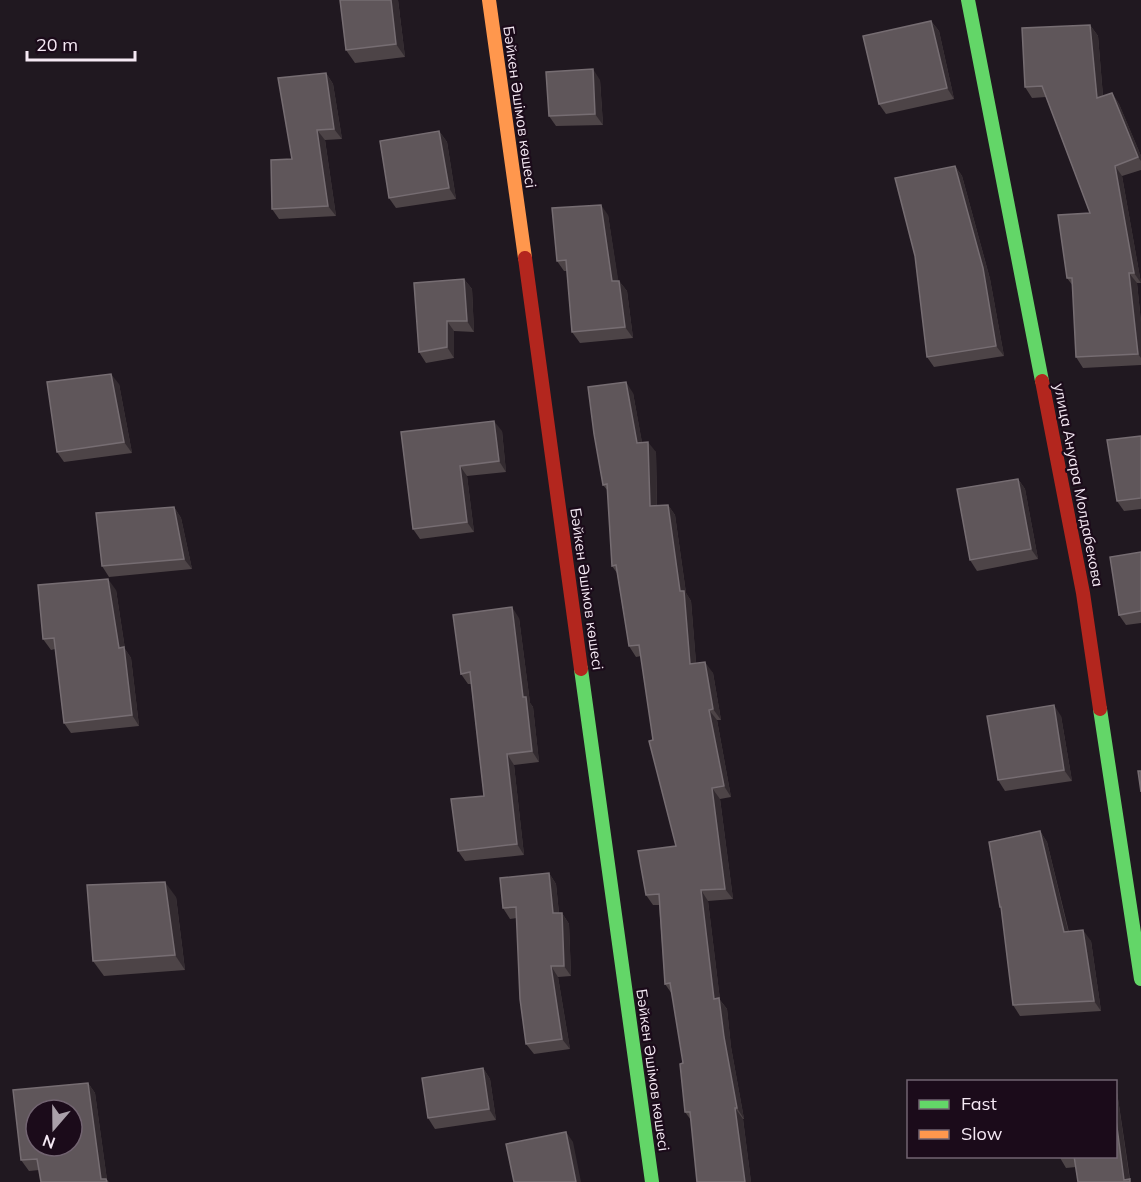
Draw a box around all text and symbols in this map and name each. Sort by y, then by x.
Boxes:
scale bar [27,24,135,62]
street label: Бәйкен Әшімов көшесі [499,25,541,189]
text: 20 m [36,33,78,56]
street label: улица Ануара Молдабекова [1050,382,1108,588]
street label: Бәйкен Әшімов көшесі [566,507,608,671]
street label: Бәйкен Әшімов көшесі [632,988,674,1152]
legend [907,1080,1117,1158]
text: Fast [961,1092,997,1115]
north arrow [24,1098,84,1158]
text: Slow [961,1122,1003,1145]
text: N [40,1131,58,1154]

